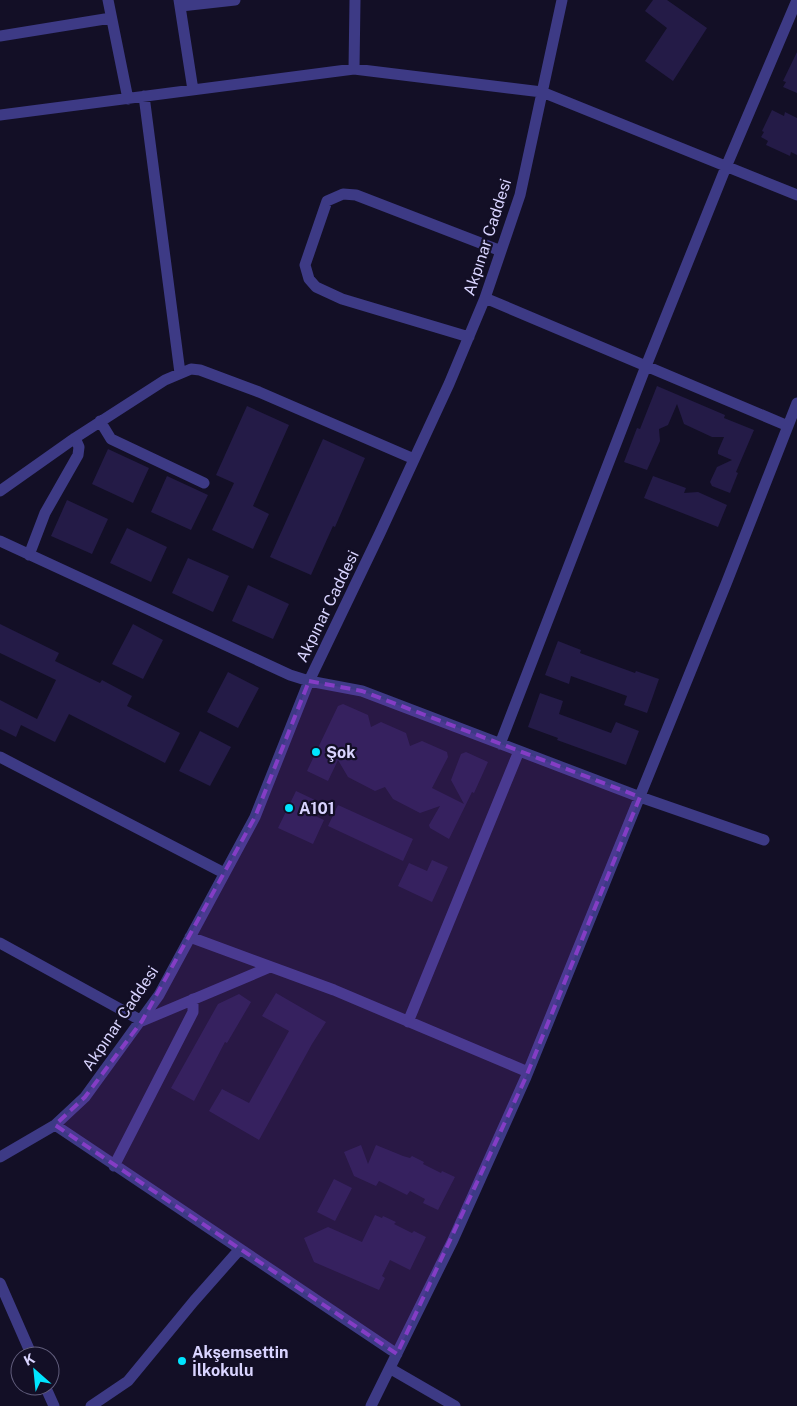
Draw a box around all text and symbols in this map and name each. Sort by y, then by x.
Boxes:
street label: Akpınar Caddesi [460,176,515,298]
street label: Akpınar Caddesi [292,547,363,665]
place label: Şok [326,743,355,762]
marker: Şok [310,746,322,758]
place label: A101 [299,799,335,818]
marker: A101 [283,802,295,814]
street label: Akpınar Caddesi [78,962,162,1074]
place label: Akşemsettin İlkokulu [192,1343,289,1380]
north arrow [10,1346,60,1396]
text: K [21,1350,37,1369]
marker: Akşemsettin İlkokulu [176,1355,188,1367]

